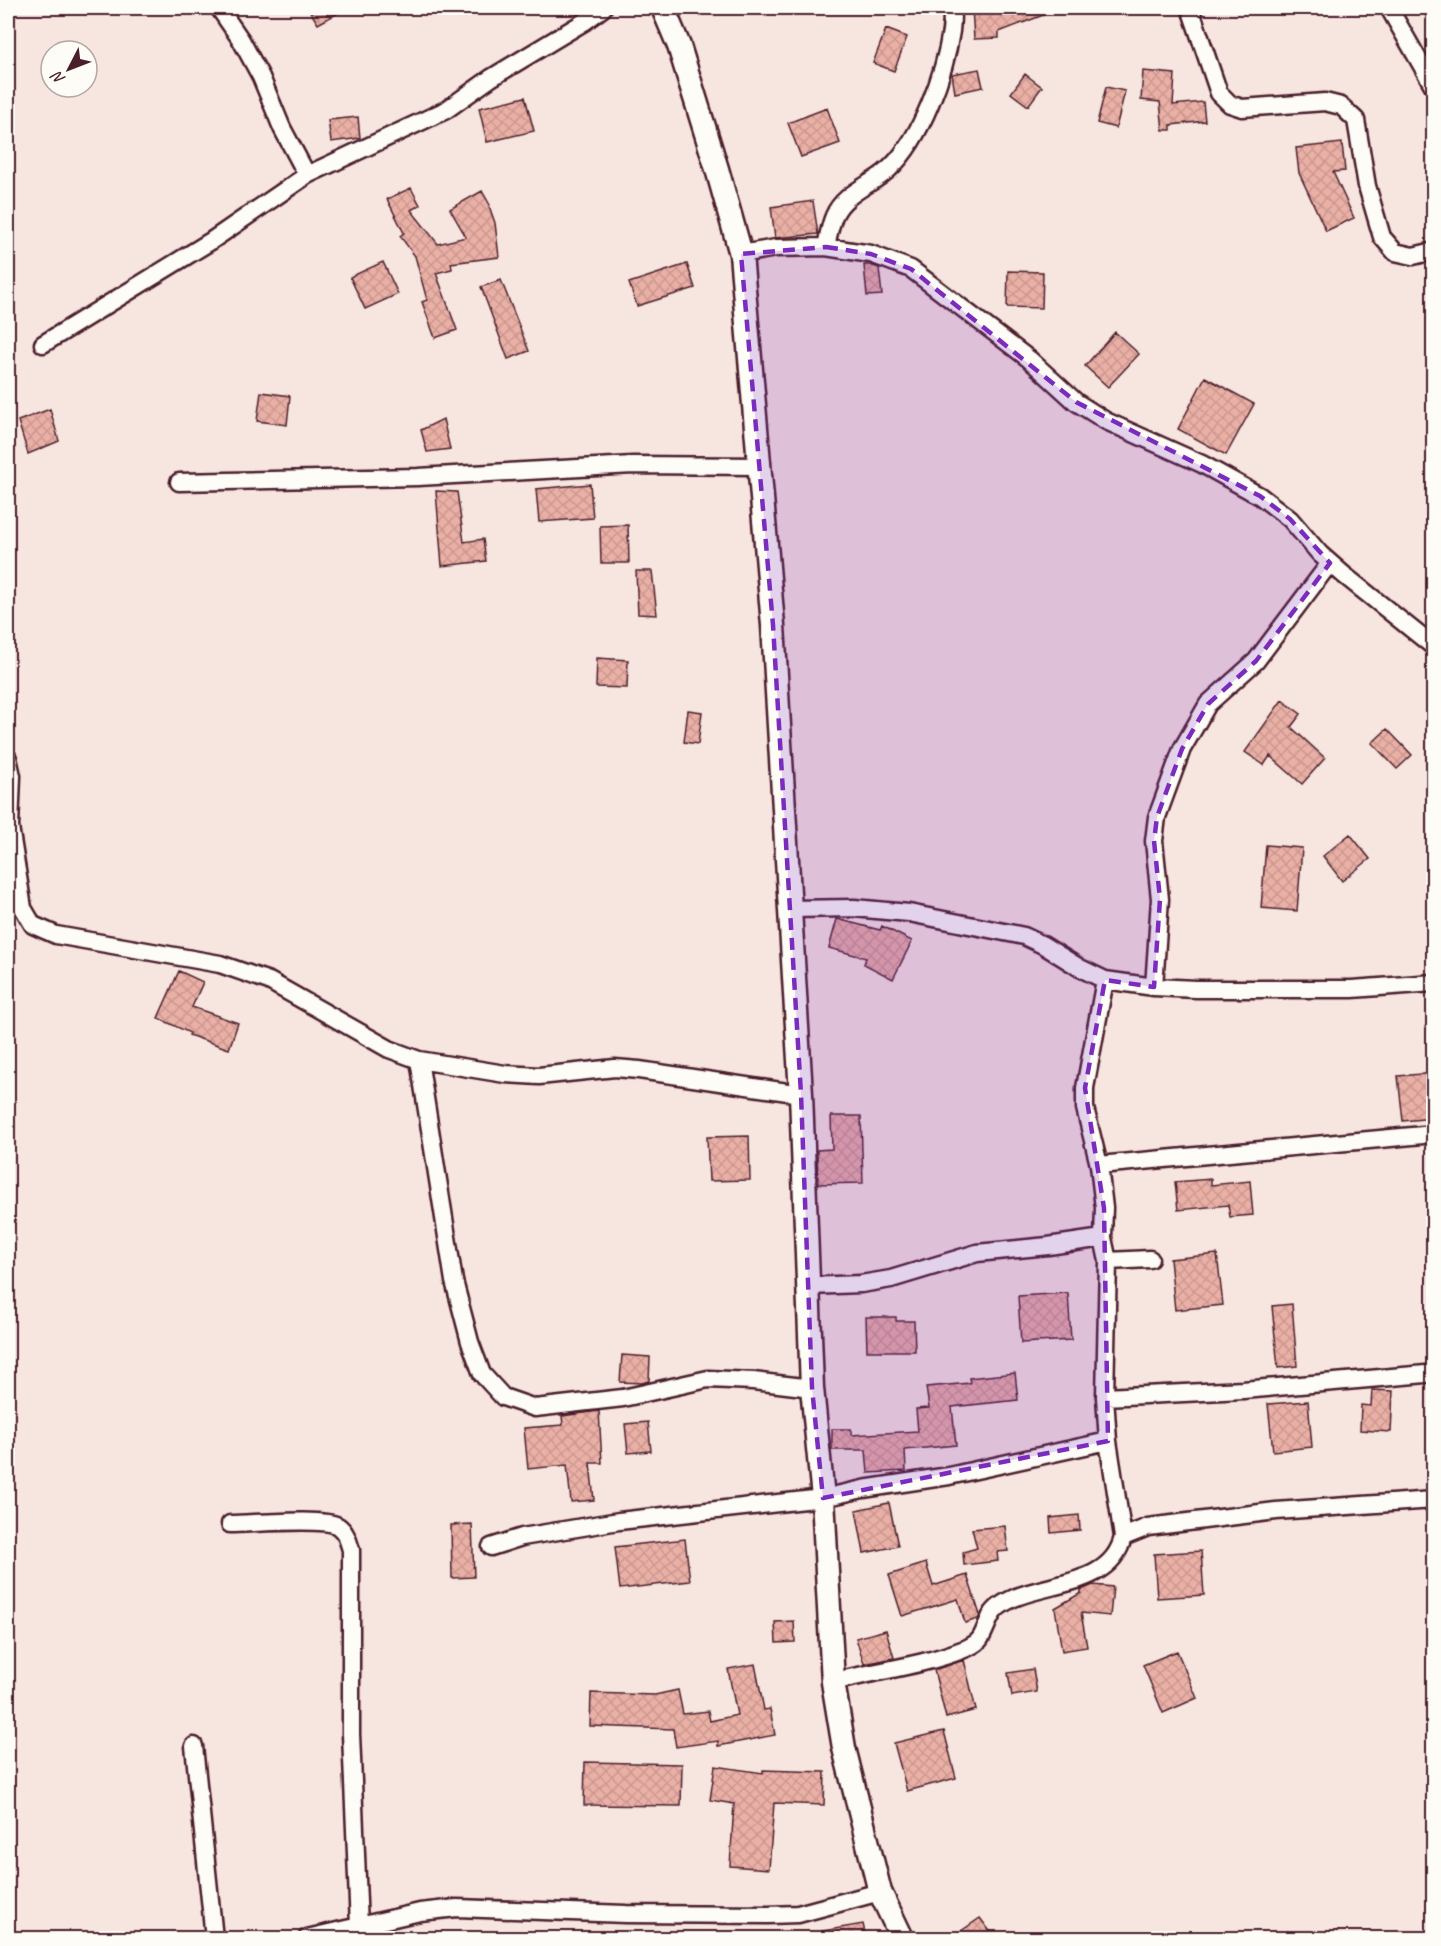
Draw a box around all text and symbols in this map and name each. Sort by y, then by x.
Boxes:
north arrow [39,39,99,99]
text: N [46,66,69,89]

